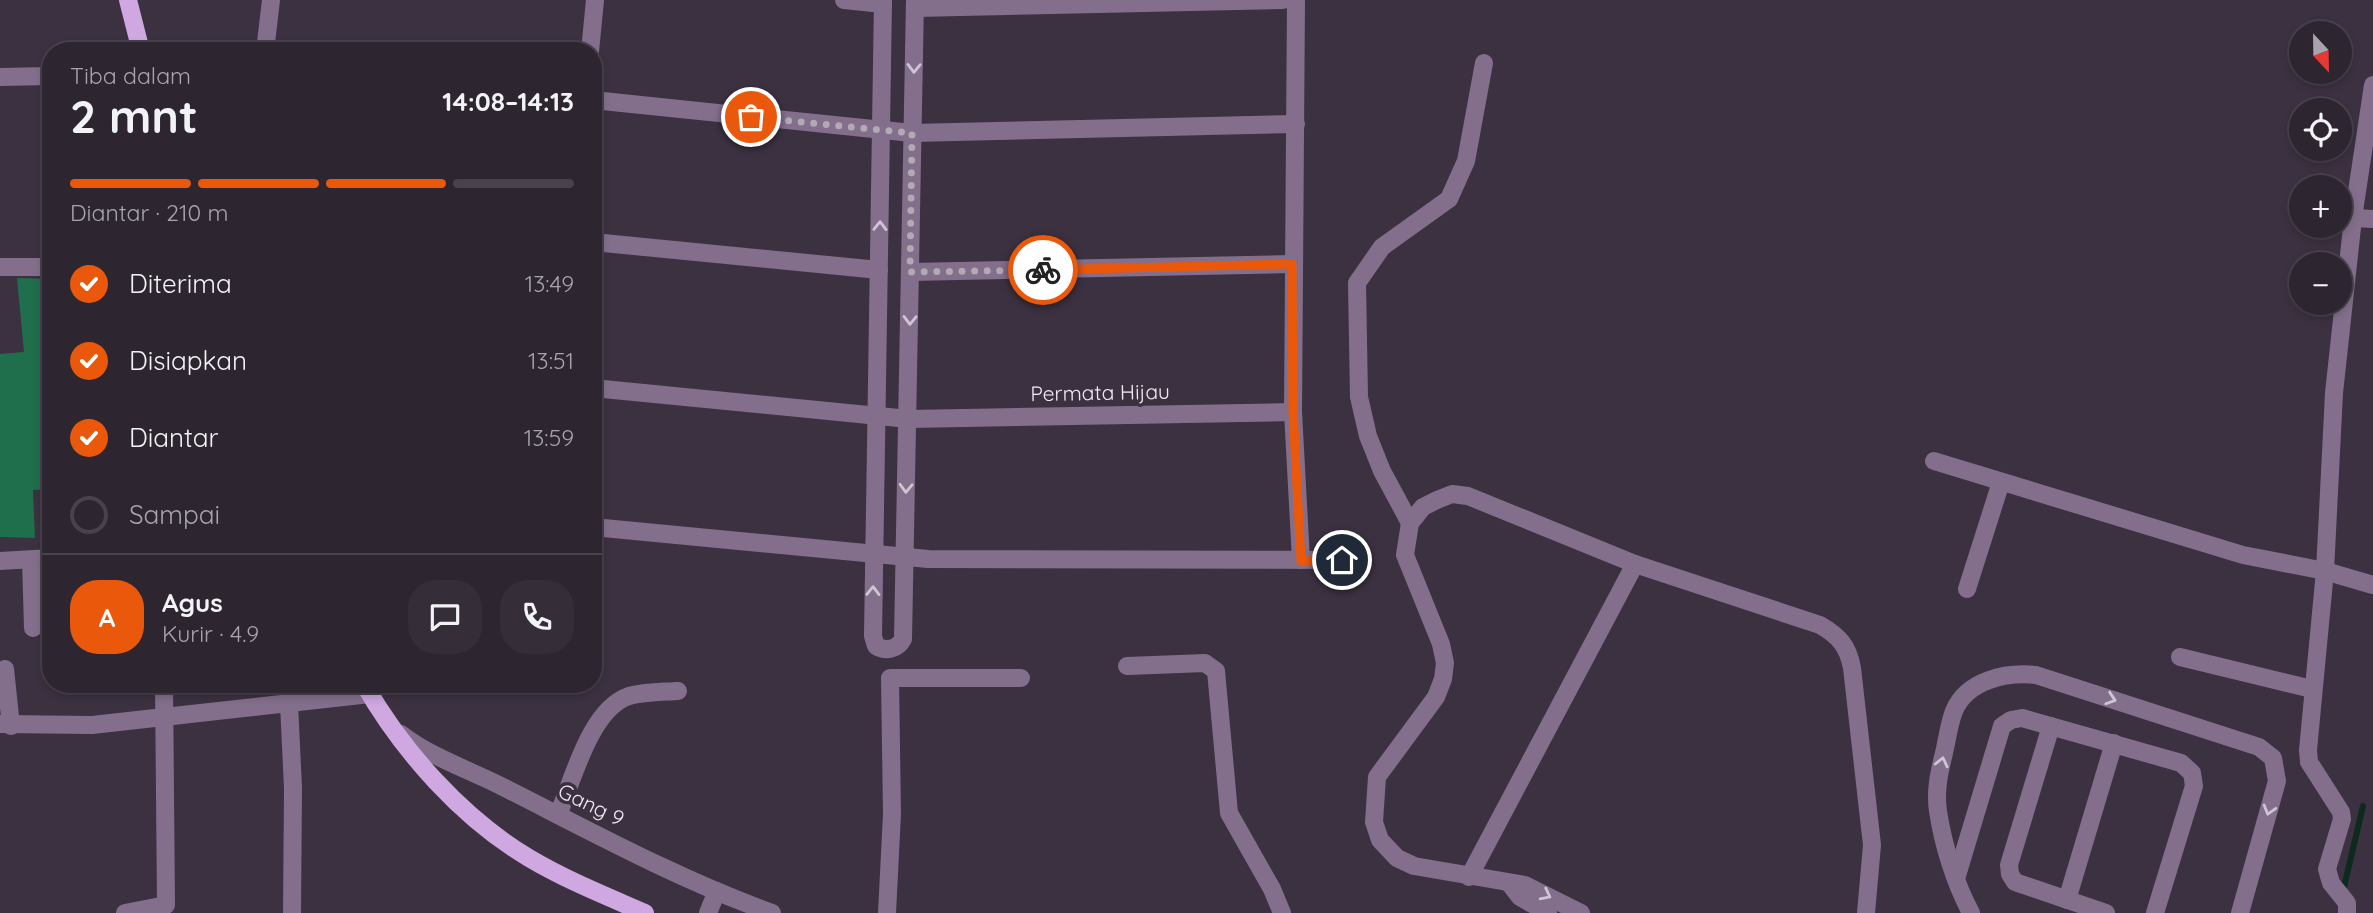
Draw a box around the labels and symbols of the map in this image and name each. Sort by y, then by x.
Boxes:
north arrow [2289,21,2352,84]
one-way arrow [906,63,921,74]
pin [721,87,781,147]
one-way arrow [873,221,888,232]
courier [1008,235,1078,305]
one-way arrow [902,315,917,326]
street label: Permata Hijau [1030,378,1170,406]
one-way arrow [899,482,914,493]
pin [1312,530,1372,590]
one-way arrow [865,585,881,596]
one-way arrow [2104,691,2117,705]
one-way arrow [1934,756,1948,768]
street label: Gang 9 [554,777,629,831]
one-way arrow [2263,804,2277,816]
one-way arrow [1539,887,1552,900]

